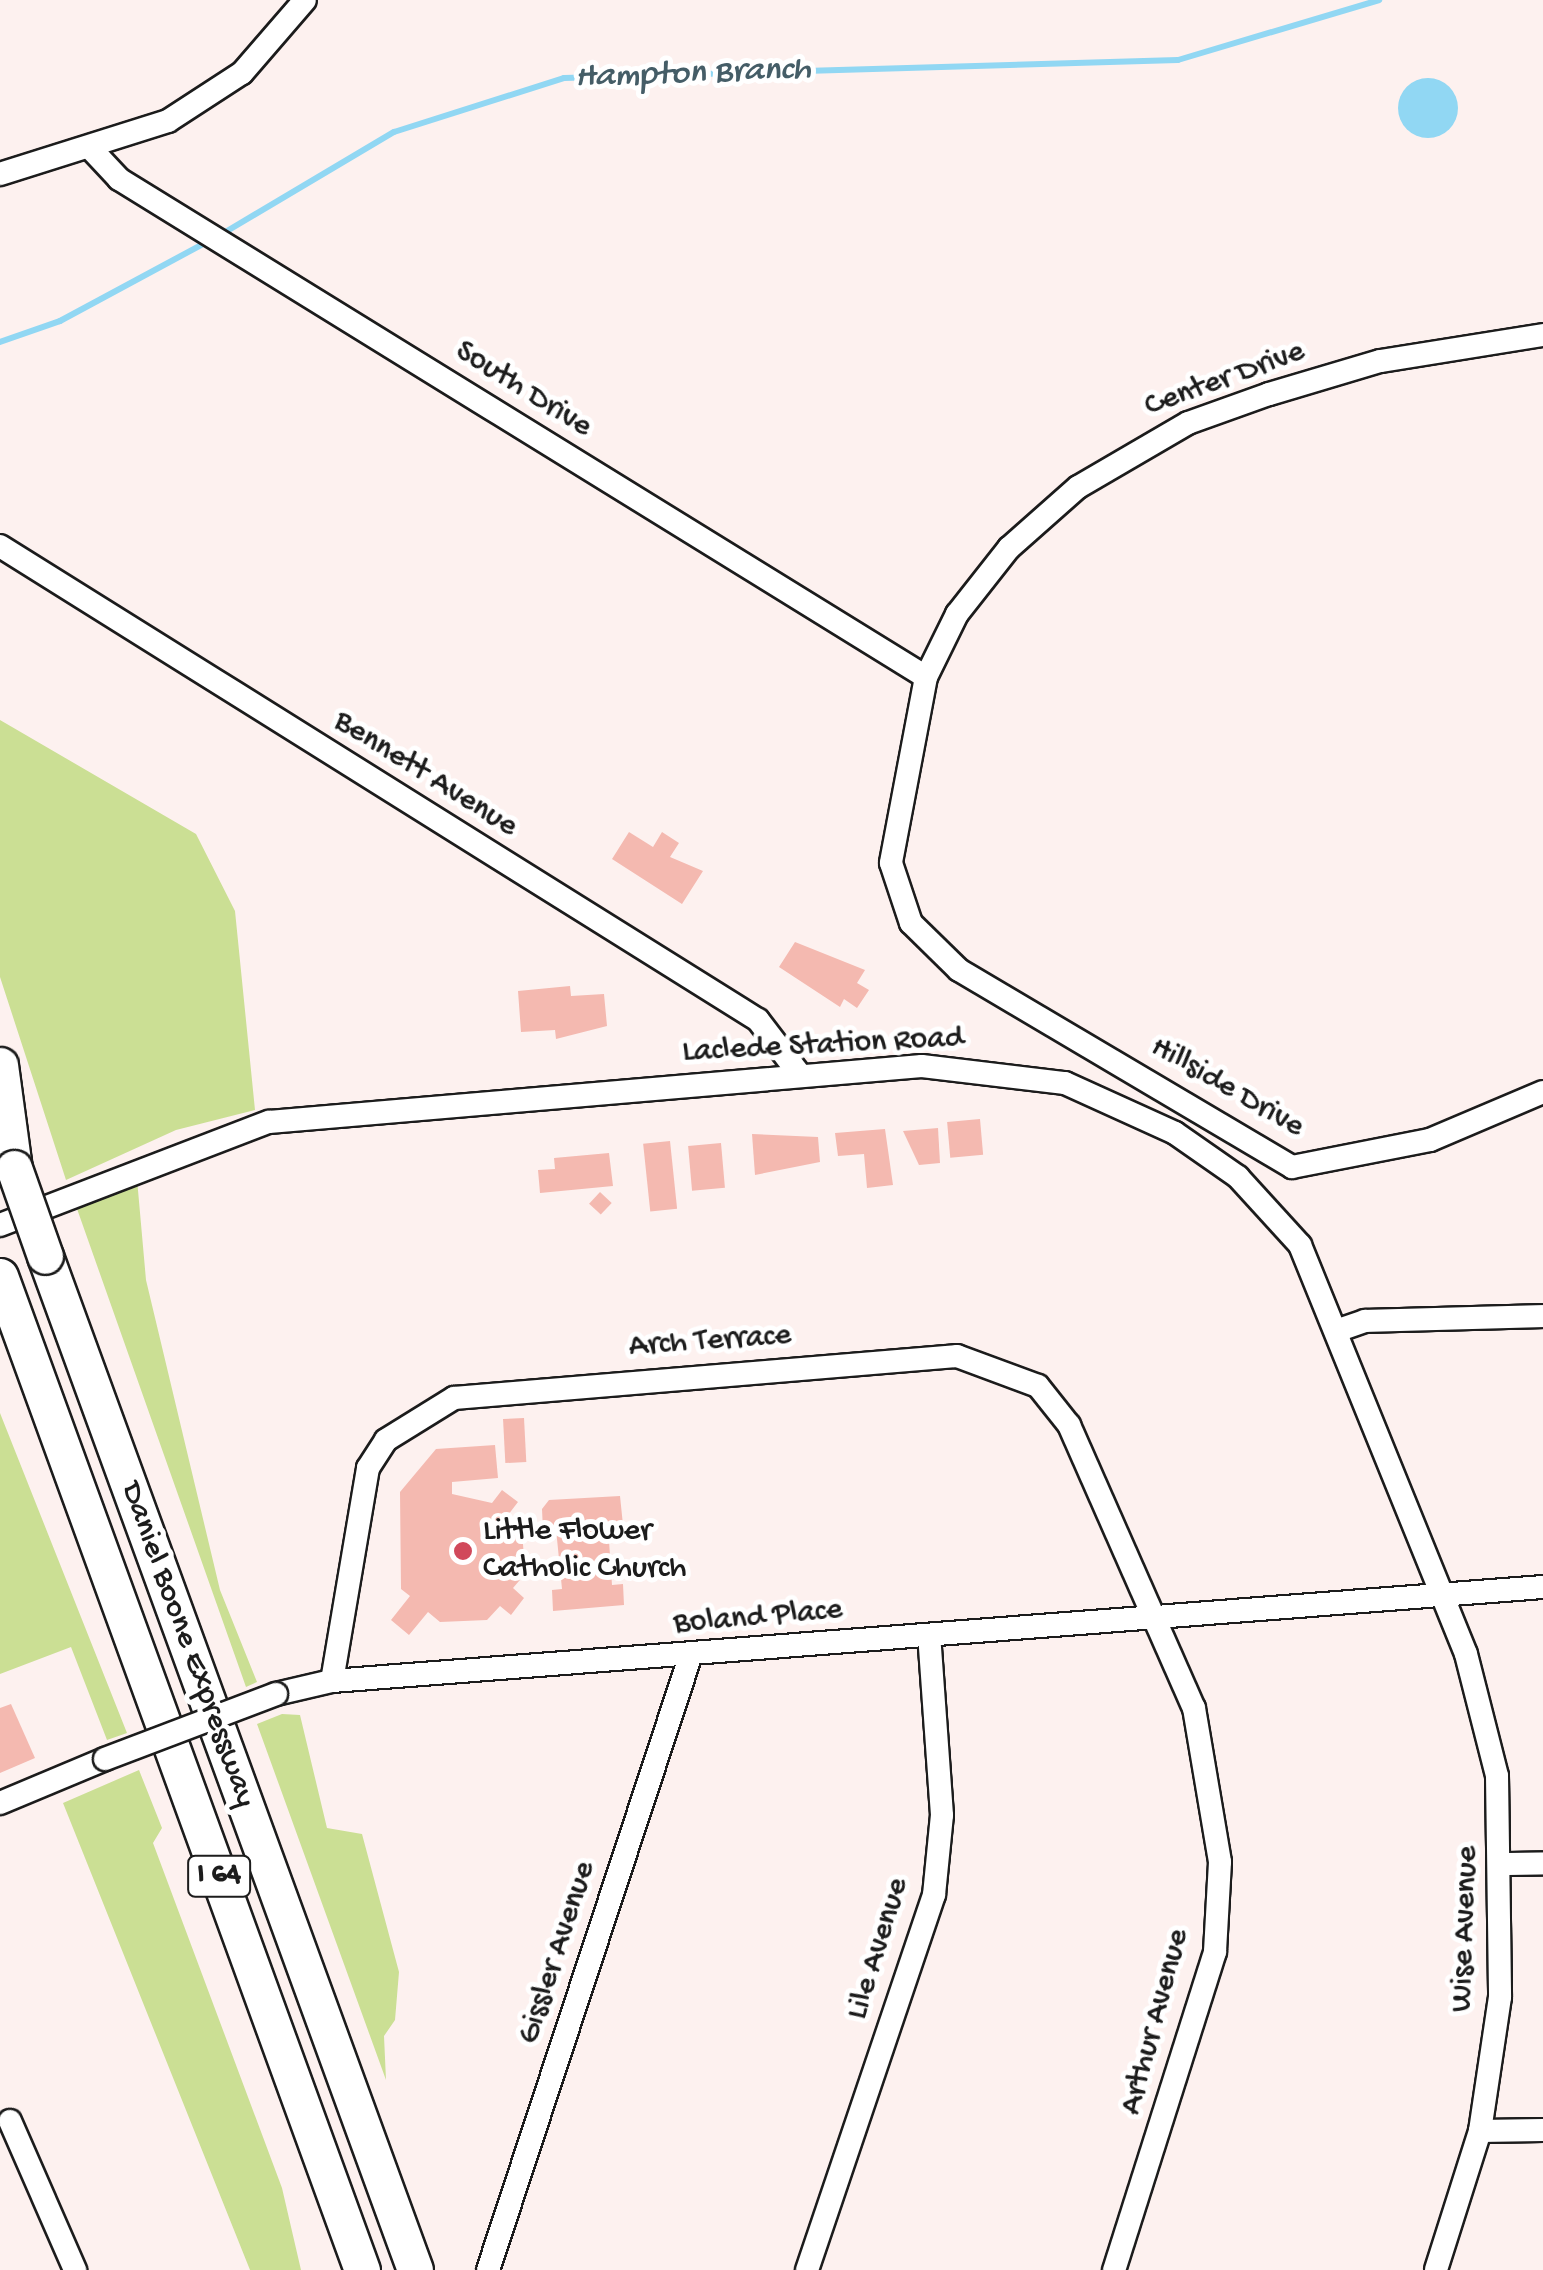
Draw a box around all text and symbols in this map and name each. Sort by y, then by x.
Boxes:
water label: Hampton Branch [574,50,812,100]
street label: South Drive [448,333,598,447]
street label: Center Drive [1140,333,1310,427]
street label: Bennett Avenue [326,703,524,847]
street label: Laclede Station Road [681,1019,965,1073]
street label: Hillside Drive [1144,1029,1310,1147]
street label: Arch Terrace [628,1317,792,1367]
street label: Daniel Boone Expressway [110,1477,264,1813]
place label: Little Flower Catholic Church [483,1514,686,1589]
marker: Little Flower Catholic Church [452,1540,474,1562]
street label: Boland Place [672,1592,844,1644]
street label: Wise Avenue [1444,1845,1488,2013]
road number: I 64 [186,1851,252,1901]
street label: Gissler Avenue [510,1857,606,2049]
street label: Lile Avenue [839,1874,919,2024]
street label: Arthur Avenue [1113,1925,1199,2119]

